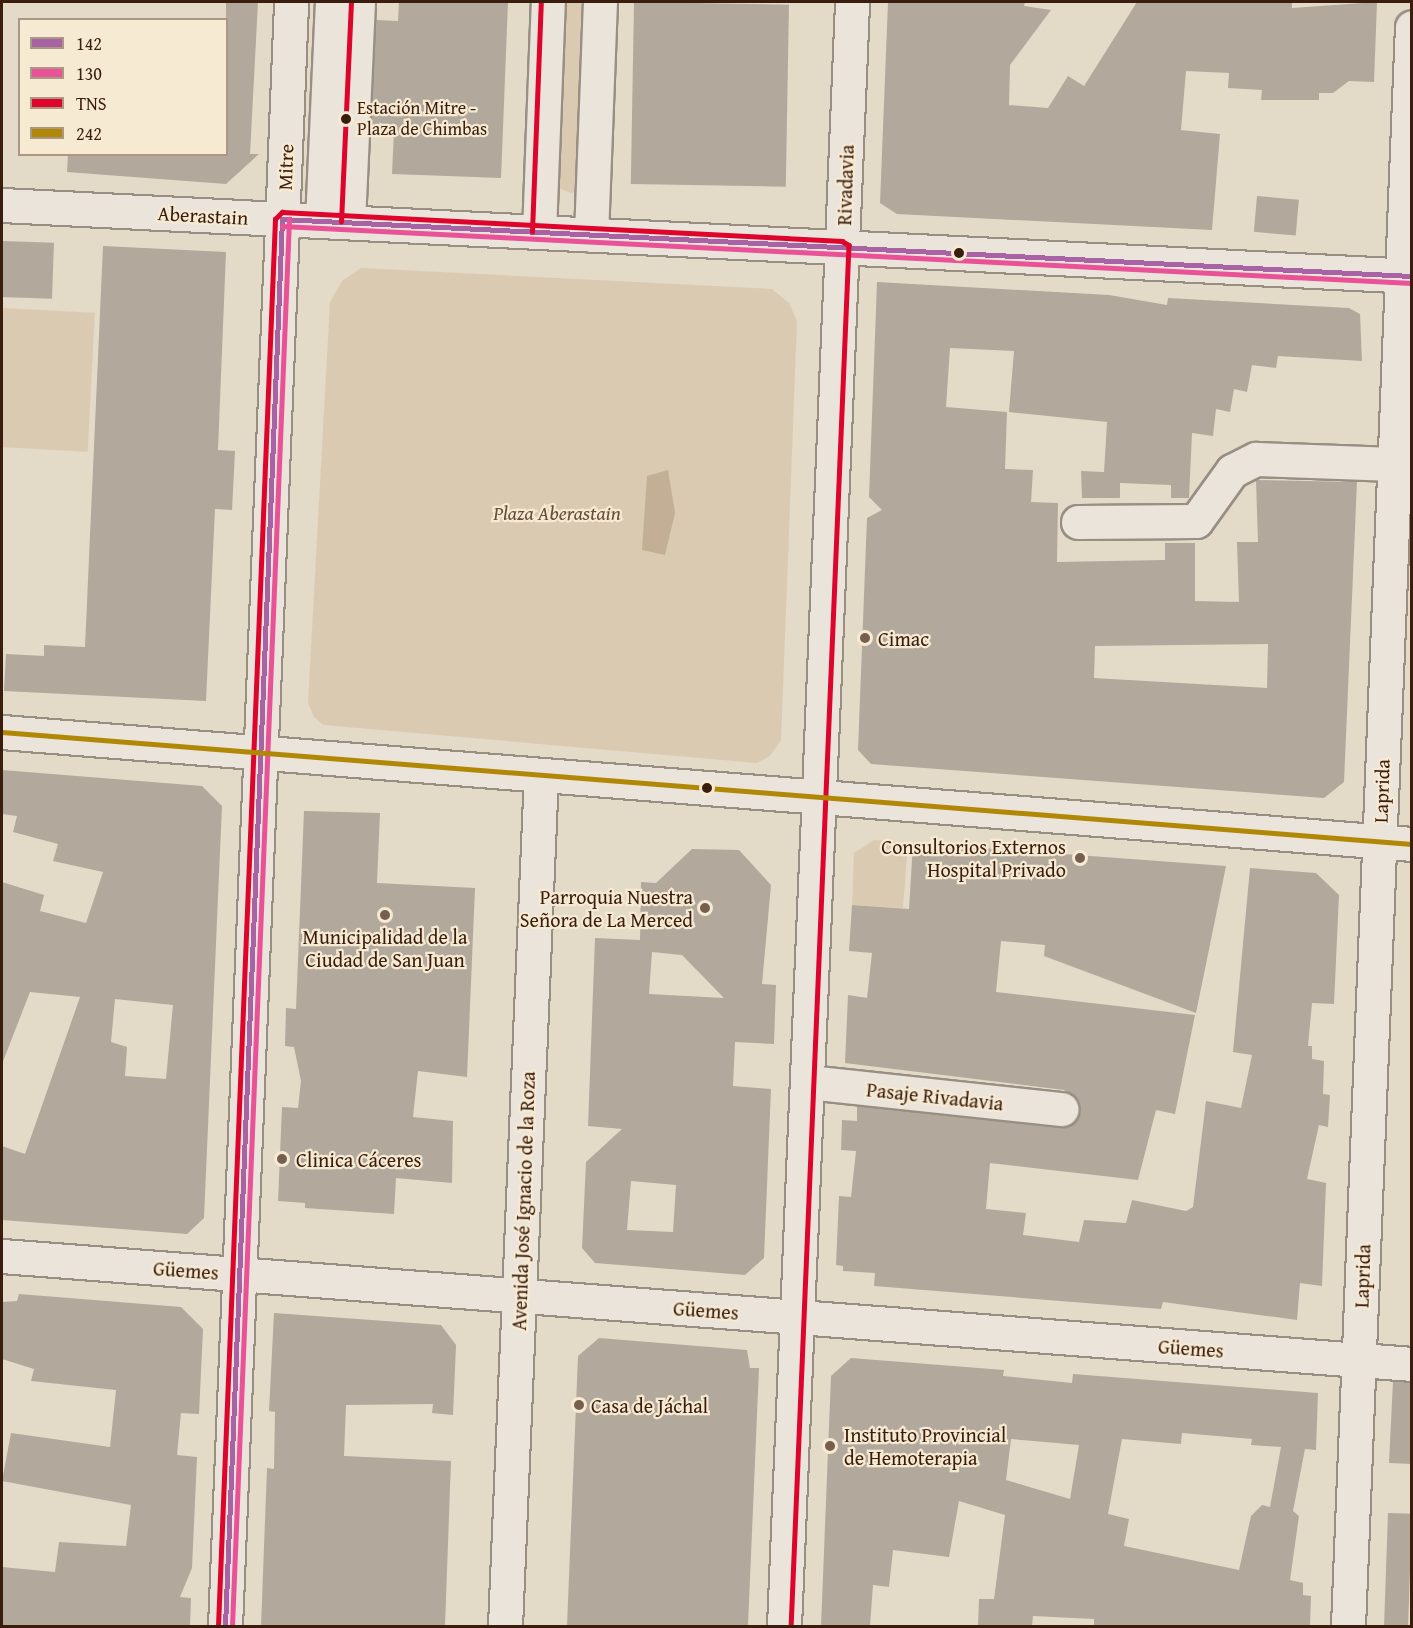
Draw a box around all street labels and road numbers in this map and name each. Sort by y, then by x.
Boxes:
street label: Mitre [272,143,298,191]
street label: Rivadavia [832,144,858,226]
street label: Aberastain [157,201,249,229]
street label: Laprida [1368,759,1394,823]
street label: Avenida José Ignacio de la Roza [506,1071,540,1331]
street label: Pasaje Rivadavia [865,1077,1005,1115]
street label: Laprida [1349,1244,1375,1308]
street label: Güemes [152,1256,220,1284]
street label: Güemes [672,1296,740,1324]
street label: Güemes [1157,1334,1225,1362]

